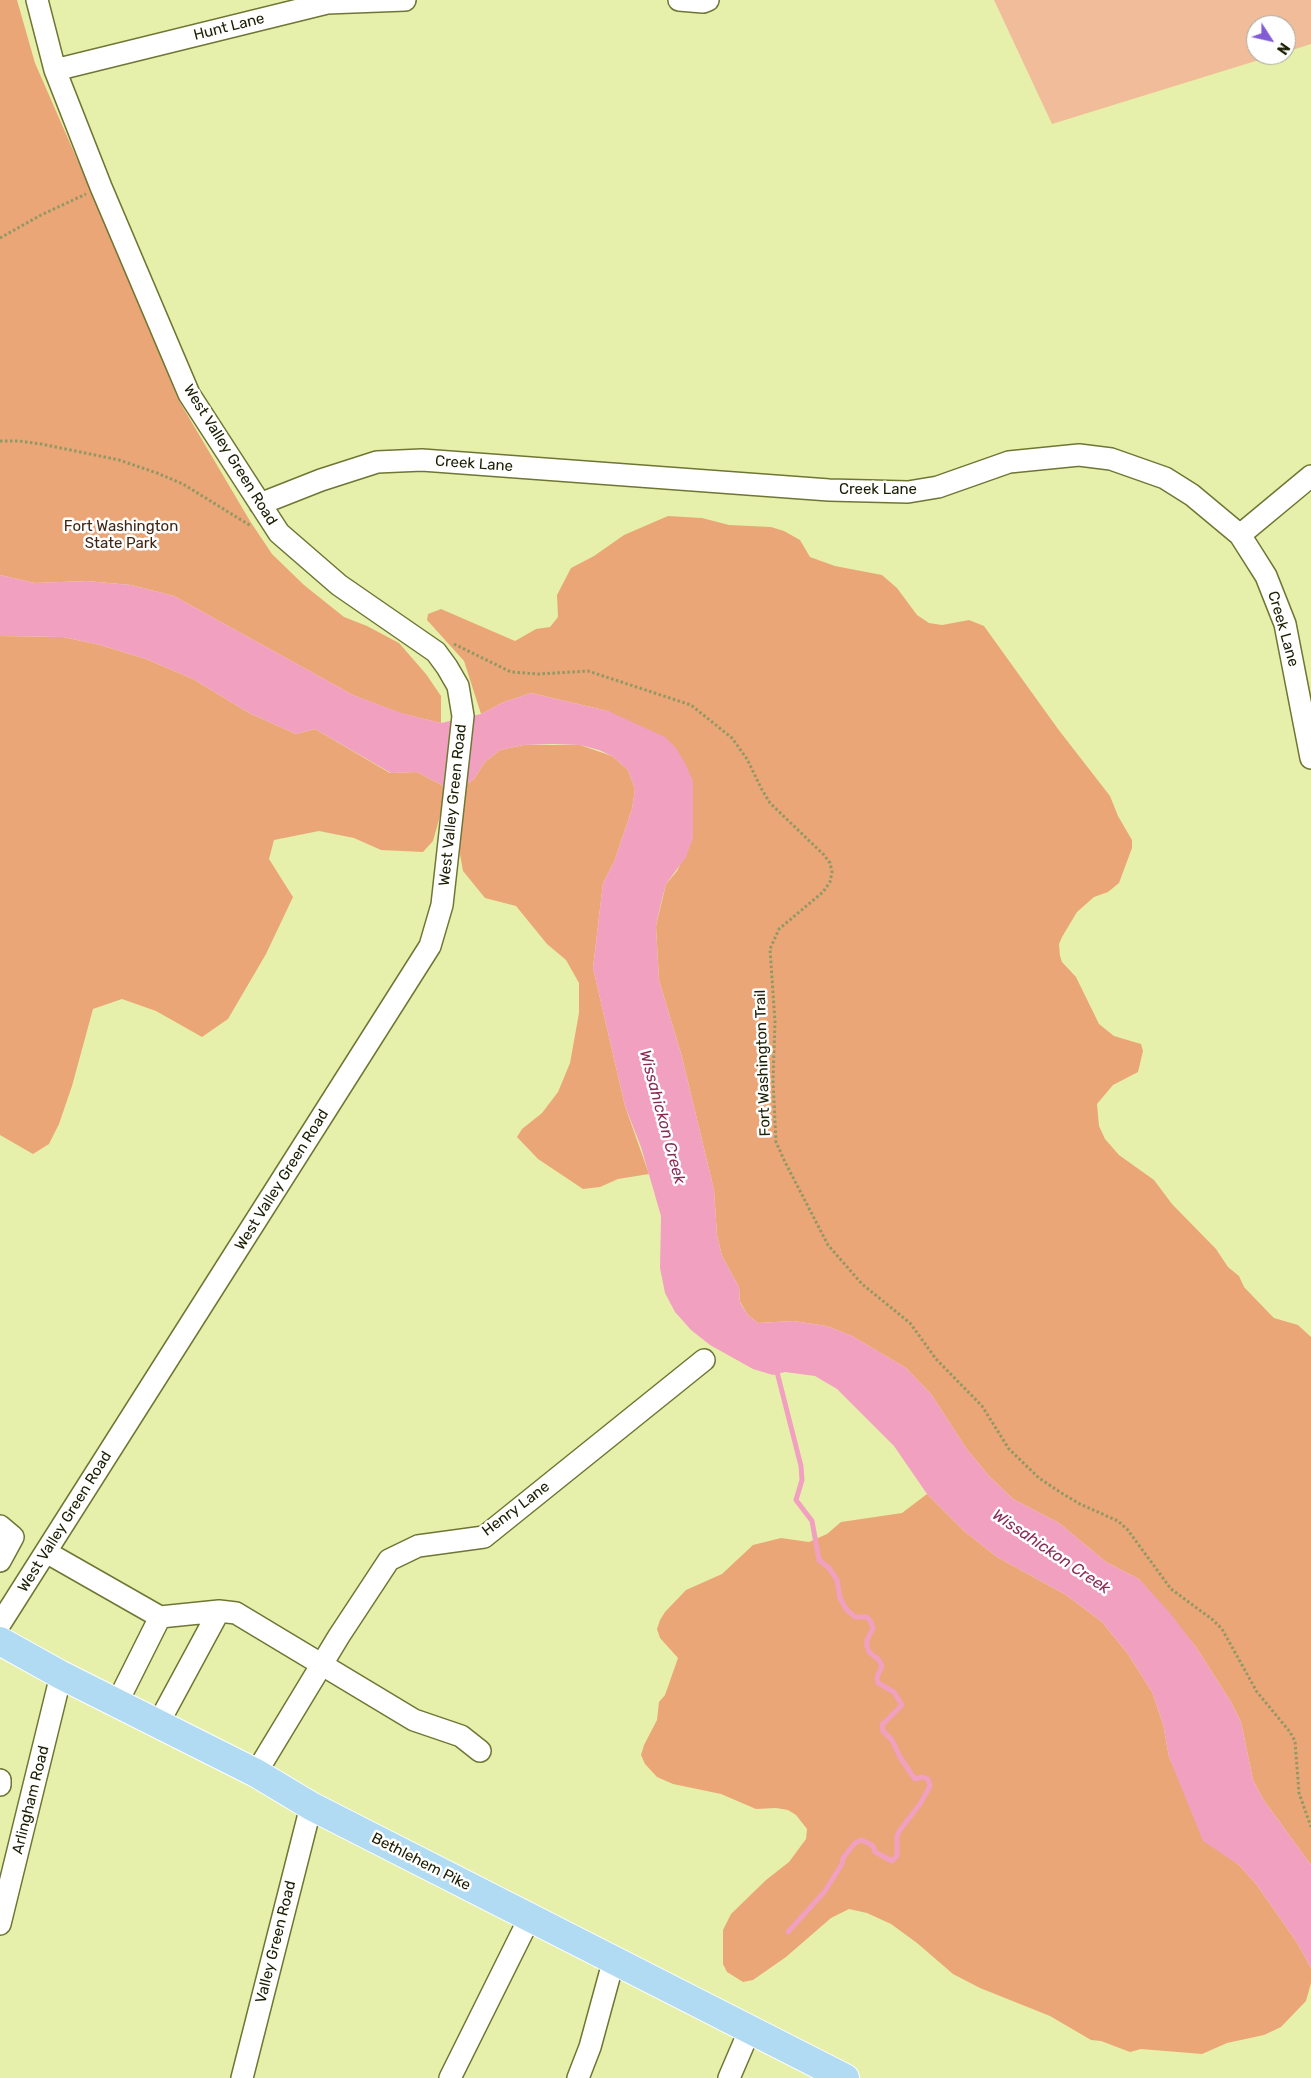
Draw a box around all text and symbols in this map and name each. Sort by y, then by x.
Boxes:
street label: Hunt Lane [192,10,266,44]
north arrow [1246,15,1296,65]
text: N [1273,39,1293,57]
street label: West Valley Green Road [179,381,281,529]
street label: Creek Lane [434,452,514,476]
street label: Creek Lane [839,481,917,499]
park label: Fort Washington State Park [64,518,178,553]
street label: Creek Lane [1264,589,1302,669]
street label: West Valley Green Road [436,723,470,887]
street label: Fort Washington Trail [751,989,775,1137]
water label: Wissahickon Creek [635,1048,689,1186]
street label: West Valley Green Road [231,1106,333,1254]
street label: West Valley Green Road [14,1448,116,1596]
street label: Henry Lane [479,1478,553,1540]
water label: Wissahickon Creek [988,1505,1114,1599]
street label: Arlingham Road [9,1744,53,1856]
street label: Bethlehem Pike [368,1829,474,1895]
street label: Valley Green Road [252,1879,300,2005]

